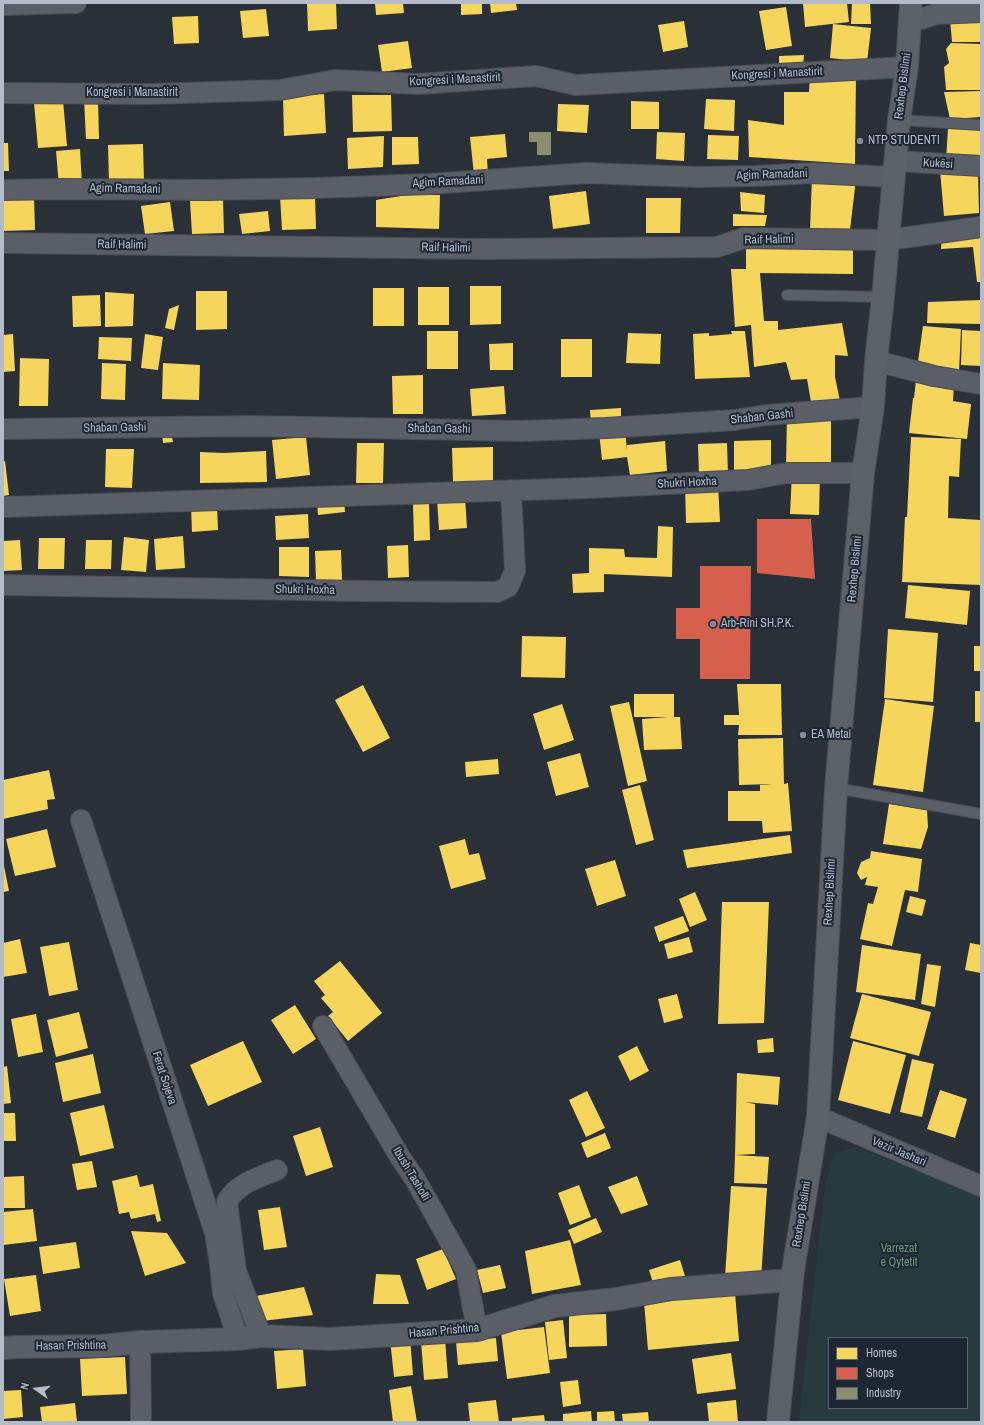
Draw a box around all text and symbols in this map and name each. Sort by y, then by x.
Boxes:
street label: Rexhep Bislimi [892,52,914,120]
street label: Kongresi i Manastirit [731,64,823,84]
street label: Kongresi i Manastirit [409,70,501,90]
street label: Kongresi i Manastirit [86,86,178,100]
place label: NTP STUDENTI [868,134,940,148]
marker: NTP STUDENTI [855,136,865,146]
street label: Kukësi [922,156,954,172]
street label: Agim Ramadani [736,167,808,183]
street label: Agim Ramadani [412,173,484,191]
street label: Agim Ramadani [89,181,161,197]
street label: Raif Halimi [744,232,794,248]
street label: Raif Halimi [97,237,147,253]
street label: Raif Halimi [421,240,471,256]
street label: Shaban Gashi [730,407,794,427]
street label: Shaban Gashi [83,420,147,436]
street label: Shaban Gashi [407,421,471,437]
street label: Shukri Hoxha [657,474,717,492]
street label: Rexhep Bislimi [845,535,865,603]
street label: Shukri Hoxha [275,582,335,598]
place label: Arb-Rini SH.P.K. [721,617,794,631]
marker: Arb-Rini SH.P.K. [708,619,718,629]
place label: EA Metal [811,728,851,742]
marker: EA Metal [798,730,808,740]
street label: Rexhep Bislimi [821,858,839,926]
street label: Ferat Sojeva [149,1049,179,1107]
street label: Vezir Jashari [870,1134,928,1170]
street label: Ibush Tasholli [389,1144,433,1204]
street label: Rexhep Bislimi [790,1180,814,1248]
park label: Varrezat e Qytetit [880,1242,918,1270]
street label: Hasan Prishtina [408,1321,480,1341]
legend [828,1337,968,1409]
street label: Hasan Prishtina [36,1338,106,1354]
text: Homes [866,1345,897,1361]
text: Shops [866,1365,894,1381]
north arrow [16,1369,56,1409]
text: N [17,1381,32,1391]
text: Industry [866,1385,901,1401]

